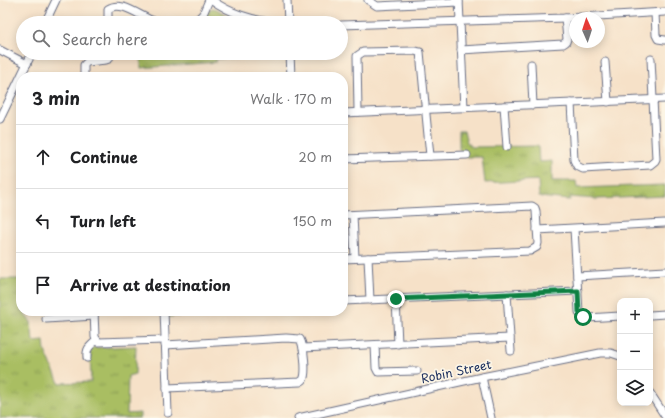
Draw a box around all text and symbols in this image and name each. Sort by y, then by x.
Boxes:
north arrow [569,12,605,48]
search box [16,16,348,60]
icon: search [30,27,52,49]
text: Search here [62,27,148,50]
text: 3 min [32,85,80,111]
text: Walk · 170 m [250,89,332,108]
text: Continue [70,145,138,168]
icon: ahead [32,146,54,168]
text: 20 m [298,147,332,166]
text: Turn left [70,209,136,232]
icon: left [32,210,54,232]
text: 150 m [293,211,332,230]
text: Arrive at destination [70,273,231,296]
icon: arrive [32,274,54,296]
route end [387,290,405,308]
map controls [617,298,653,406]
button: + [617,298,653,334]
route start [574,308,592,326]
button: − [617,334,653,370]
street label: Robin Street [419,355,493,387]
button: layers [617,370,653,406]

